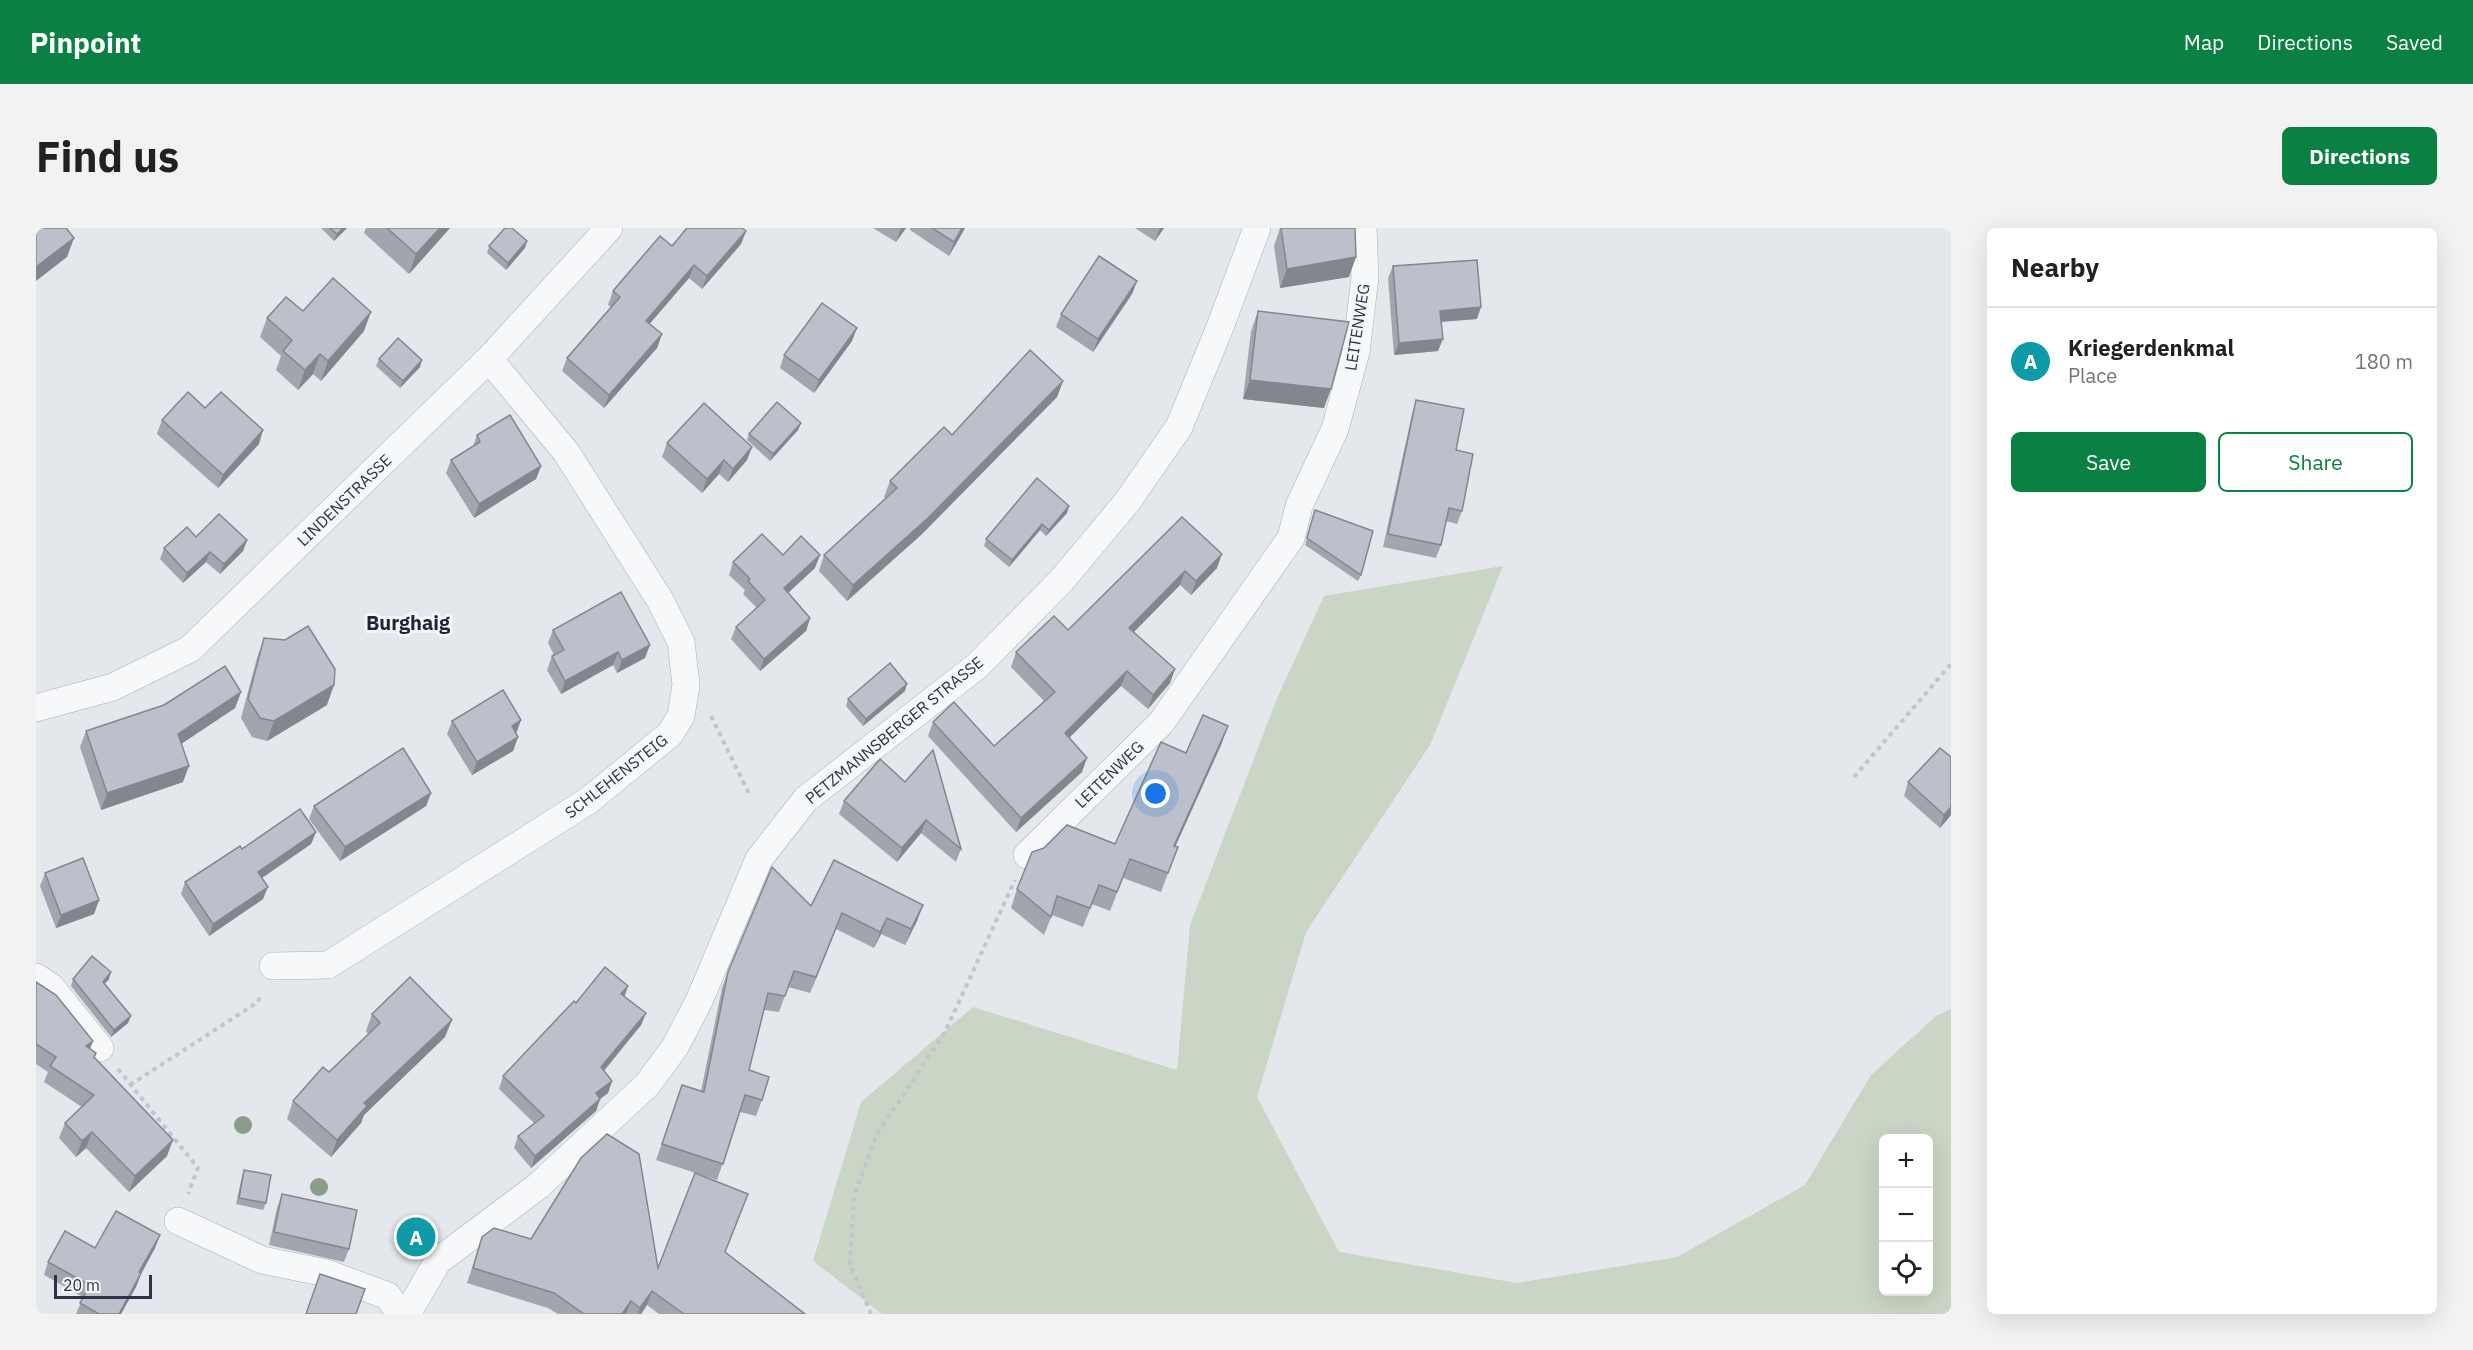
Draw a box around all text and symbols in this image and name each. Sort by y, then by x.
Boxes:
text: Pinpoint [30,24,141,61]
text: Map [2184,28,2224,56]
text: Directions [2257,28,2353,56]
text: Saved [2386,28,2443,56]
button: Directions [2282,127,2437,185]
text: Find us [36,129,179,184]
text: Nearby [2011,250,2099,284]
street label: LEITENWEG [1340,282,1374,372]
text: Kriegerdenkmal [2068,333,2234,362]
text: A [2024,348,2037,375]
text: 180 m [2355,348,2413,375]
text: Place [2068,362,2117,389]
button: Save [2011,432,2206,492]
button: Share [2218,432,2413,492]
street label: LINDENSTRASSE [293,450,395,550]
district label: Burghaig [366,609,451,636]
street label: PETZMANNSBERGER STRASSE [801,652,987,808]
street label: SCHLEHENSTEIG [561,730,671,822]
street label: LEITENWEG [1070,736,1148,812]
your location [1141,779,1170,808]
map controls [1879,1134,1933,1296]
button: + [1879,1134,1933,1188]
button: − [1879,1188,1933,1242]
pin: A [396,1214,436,1260]
button: locate [1879,1242,1933,1296]
scale bar [54,1272,152,1300]
text: 20 m [63,1275,100,1295]

